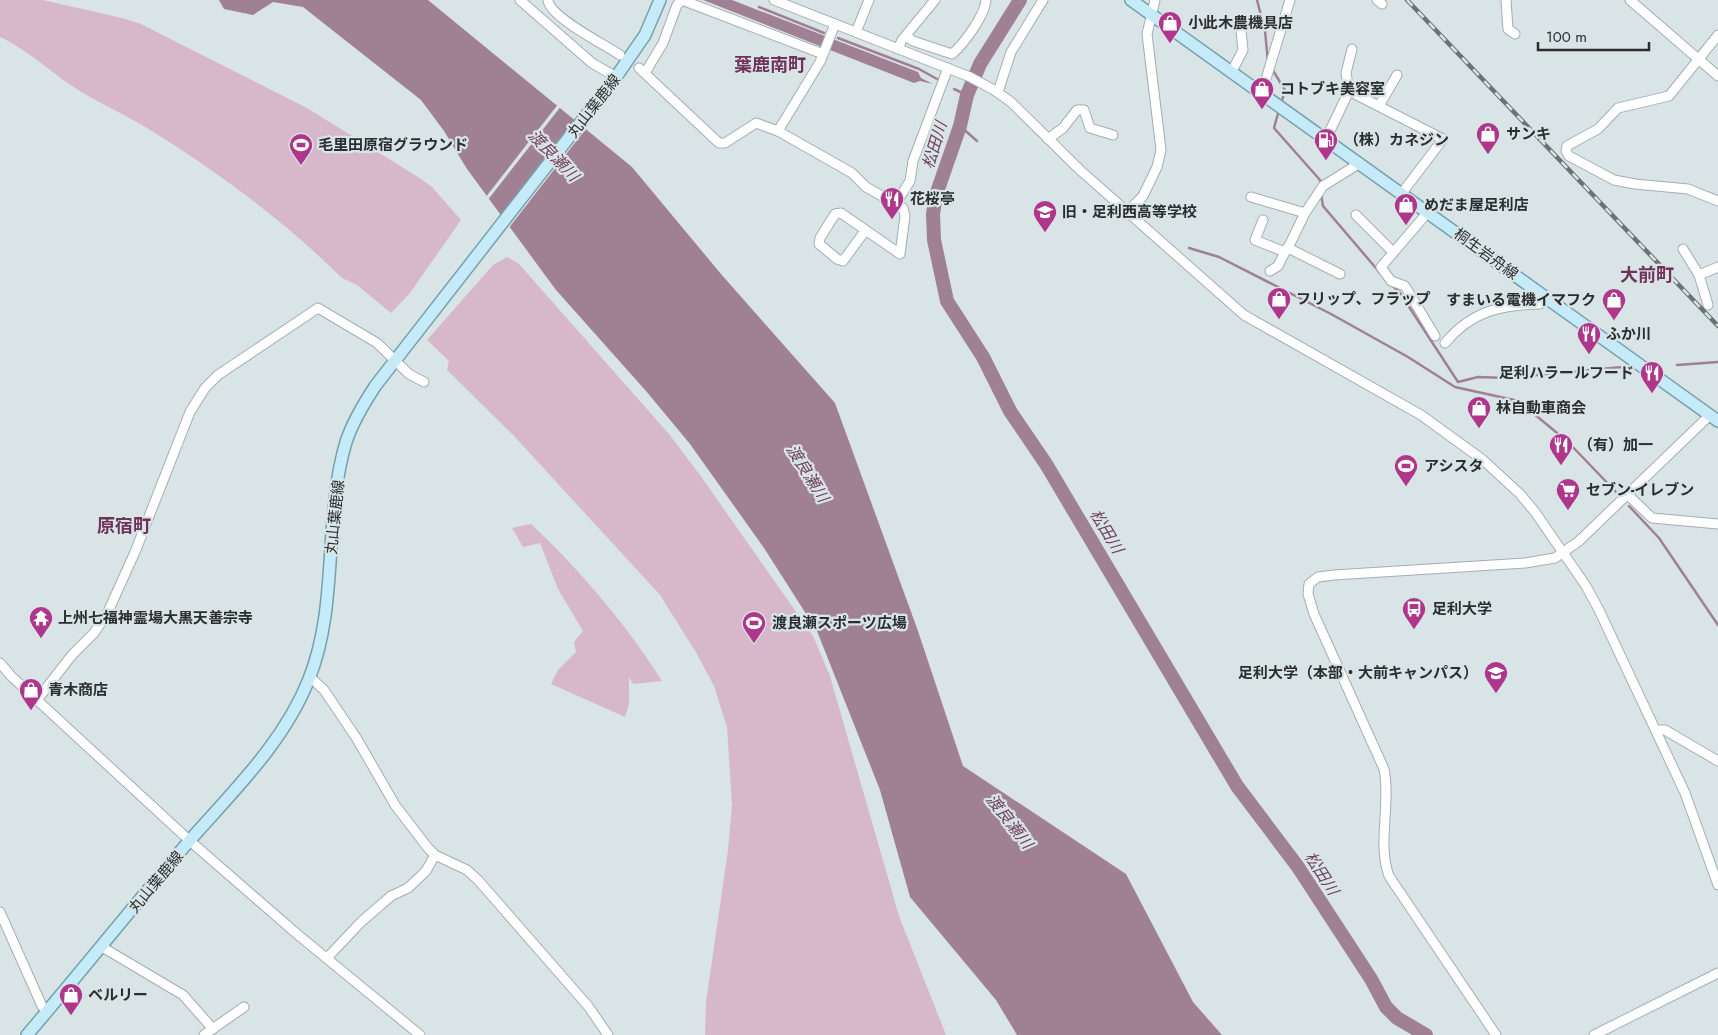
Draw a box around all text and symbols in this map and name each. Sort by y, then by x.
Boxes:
shop icon: 小此木農機具店 [1157,10,1183,44]
place label: 小此木農機具店 [1188,12,1293,34]
scale bar [1538,20,1649,52]
text: 100 m [1546,26,1587,48]
district label: 葉鹿南町 [734,52,806,78]
street label: 丸山葉鹿線 [562,70,626,142]
shop icon: コトブキ美容室 [1249,76,1275,110]
place label: コトブキ美容室 [1280,78,1385,100]
water label: 松田川 [916,117,953,171]
shop icon: サンキ [1475,121,1501,155]
place label: サンキ [1506,123,1551,145]
water label: 渡良瀬川 [523,124,586,188]
fuel station icon: （株）カネジン [1313,127,1339,161]
place label: （株）カネジン [1344,129,1449,151]
sports icon: 毛里田原宿グラウンド [288,132,314,166]
place label: 毛里田原宿グラウンド [318,134,468,156]
restaurant icon: 花桜亭 [879,186,905,220]
place label: 花桜亭 [910,188,955,210]
shop icon: めだま屋足利店 [1393,192,1419,226]
place label: めだま屋足利店 [1424,194,1529,216]
school or university icon: 旧・足利西高等学校 [1032,199,1058,233]
place label: 旧・足利西高等学校 [1062,201,1197,223]
street label: 桐生岩舟線 [1449,223,1523,285]
district label: 大前町 [1620,262,1674,288]
shop icon: フリップ、フラップ [1266,286,1292,320]
shop icon: すまいる電機イマフク [1601,287,1627,321]
place label: フリップ、フラップ [1296,288,1431,310]
place label: すまいる電機イマフク [1446,289,1596,311]
restaurant icon: ふか川 [1576,321,1602,355]
place label: ふか川 [1606,323,1651,345]
restaurant icon: 足利ハラールフード [1639,360,1665,394]
place label: 足利ハラールフード [1499,362,1634,384]
shop icon: 林自動車商会 [1466,395,1492,429]
place label: 林自動車商会 [1496,397,1586,419]
restaurant icon: （有）加一 [1548,432,1574,466]
place label: （有）加一 [1578,434,1653,456]
water label: 渡良瀬川 [781,440,835,508]
sports icon: アシスタ [1393,453,1419,487]
place label: アシスタ [1424,455,1483,477]
supermarket icon: セブン-イレブン [1555,477,1581,511]
street label: 丸山葉鹿線 [320,479,350,555]
place label: セブン-イレブン [1586,479,1694,501]
water label: 松田川 [1084,505,1130,559]
district label: 原宿町 [97,513,151,539]
bus stop icon: 足利大学 [1401,596,1427,630]
place label: 足利大学 [1432,598,1492,620]
temple icon: 上州七福神霊場大黒天善宗寺 [28,605,54,639]
place label: 上州七福神霊場大黒天善宗寺 [58,607,253,629]
sports icon: 渡良瀬スポーツ広場 [741,610,767,644]
place label: 渡良瀬スポーツ広場 [772,612,907,634]
school or university icon: 足利大学（本部・大前キャンパス） [1483,660,1509,694]
place label: 足利大学（本部・大前キャンパス） [1238,662,1478,684]
shop icon: 青木商店 [18,677,44,711]
place label: 青木商店 [48,679,108,701]
water label: 渡良瀬川 [981,789,1040,855]
street label: 丸山葉鹿線 [123,846,189,918]
water label: 松田川 [1299,847,1345,901]
shop icon: ベルリー [58,982,84,1016]
place label: ベルリー [88,984,148,1006]

